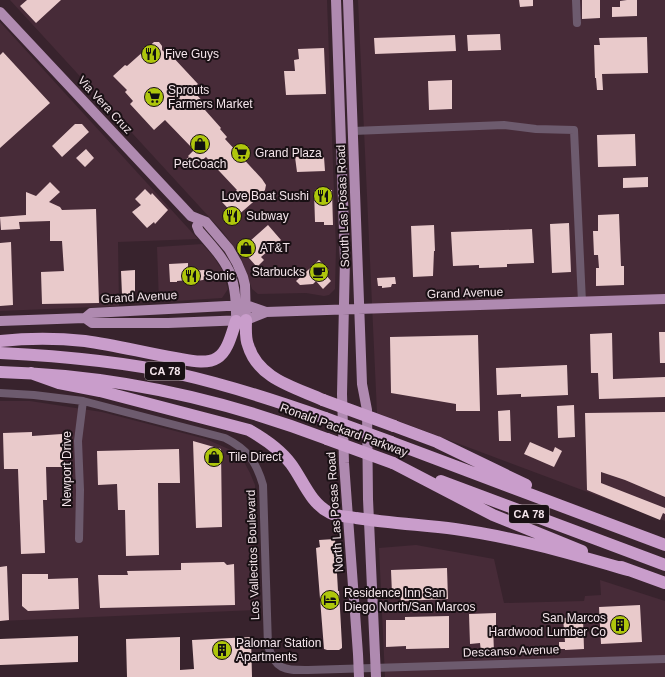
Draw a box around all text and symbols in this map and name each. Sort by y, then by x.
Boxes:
restaurant icon: Five Guys [140,43,162,65]
place label: Five Guys [165,47,219,61]
street label: Via Vera Cruz [75,73,135,137]
place label: Sprouts Farmers Market [168,83,253,111]
supermarket icon: Sprouts Farmers Market [143,86,165,108]
shop icon: PetCoach [189,133,211,155]
supermarket icon: Grand Plaza [230,142,252,164]
street label: South Las Posas Road [334,144,352,268]
place label: Grand Plaza [255,146,322,160]
place label: PetCoach [174,157,226,171]
restaurant icon: Love Boat Sushi [312,185,334,207]
place label: Love Boat Sushi [222,189,309,203]
restaurant icon: Subway [221,205,243,227]
place label: Subway [246,209,289,223]
shop icon: AT&T [235,237,257,259]
place label: AT&T [260,241,290,255]
cafe icon: Starbucks [308,261,330,283]
restaurant icon: Sonic [180,265,202,287]
place label: Starbucks [252,265,305,279]
place label: Sonic [205,269,235,283]
street label: Grand Avenue [427,285,504,301]
street label: Grand Avenue [100,288,178,306]
road number: CA 78 [145,362,185,380]
street label: Ronald Packard Parkway [278,400,410,460]
street label: Newport Drive [60,431,74,507]
shop icon: Tile Direct [203,446,225,468]
place label: Tile Direct [228,450,282,464]
street label: North Las Posas Road [324,451,346,573]
street label: Los Vallecitos Boulevard [244,490,262,620]
road number: CA 78 [509,505,549,523]
place label: Residence Inn San Diego North/San Marcos [344,586,475,614]
hotel icon: Residence Inn San Diego North/San Marcos [319,589,341,611]
place label: San Marcos Hardwood Lumber Co [489,611,606,639]
building icon: San Marcos Hardwood Lumber Co [609,614,631,636]
place label: Palomar Station Apartments [236,636,321,664]
building icon: Palomar Station Apartments [211,639,233,661]
street label: Descanso Avenue [463,642,560,660]

